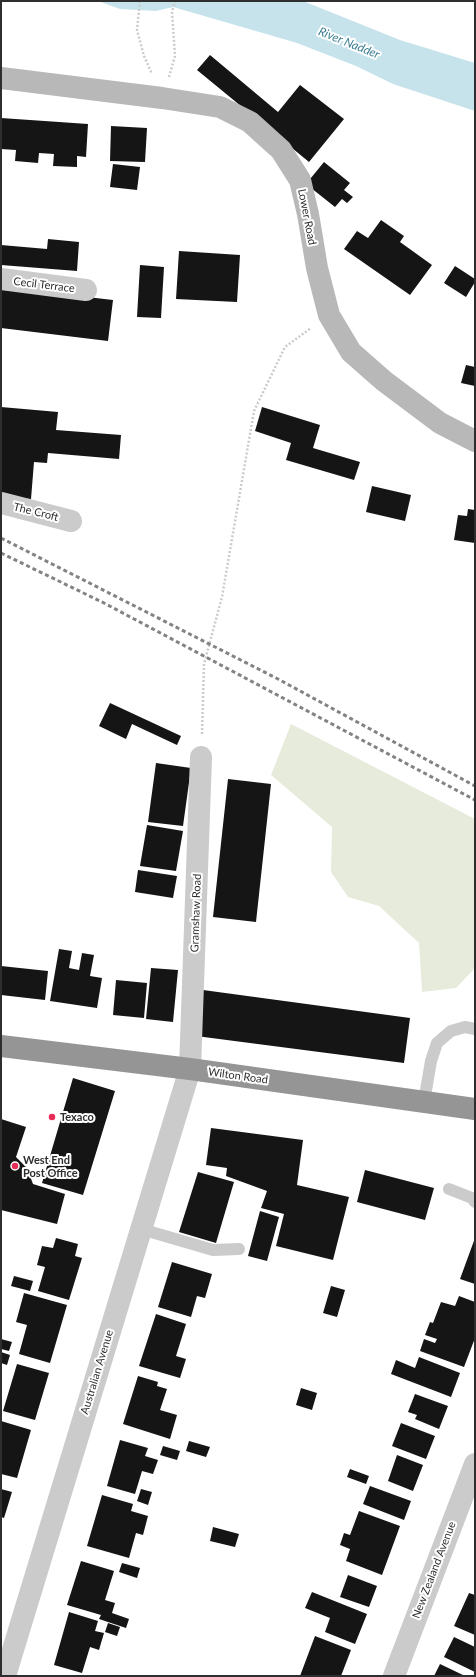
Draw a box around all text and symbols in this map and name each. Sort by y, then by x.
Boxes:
water label: River Nadder [316,24,382,62]
street label: Lower Road [295,188,319,246]
street label: Cecil Terrace [13,275,75,295]
street label: The Croft [12,500,60,524]
street label: Gramshaw Road [188,874,204,952]
street label: Wilton Road [207,1065,269,1087]
place label: Texaco [60,1110,94,1124]
marker: Texaco [47,1112,57,1122]
place label: West End Post Office [23,1153,78,1179]
marker: West End Post Office [10,1161,20,1171]
street label: Australian Avenue [78,1328,116,1416]
street label: New Zealand Avenue [409,1520,459,1620]

